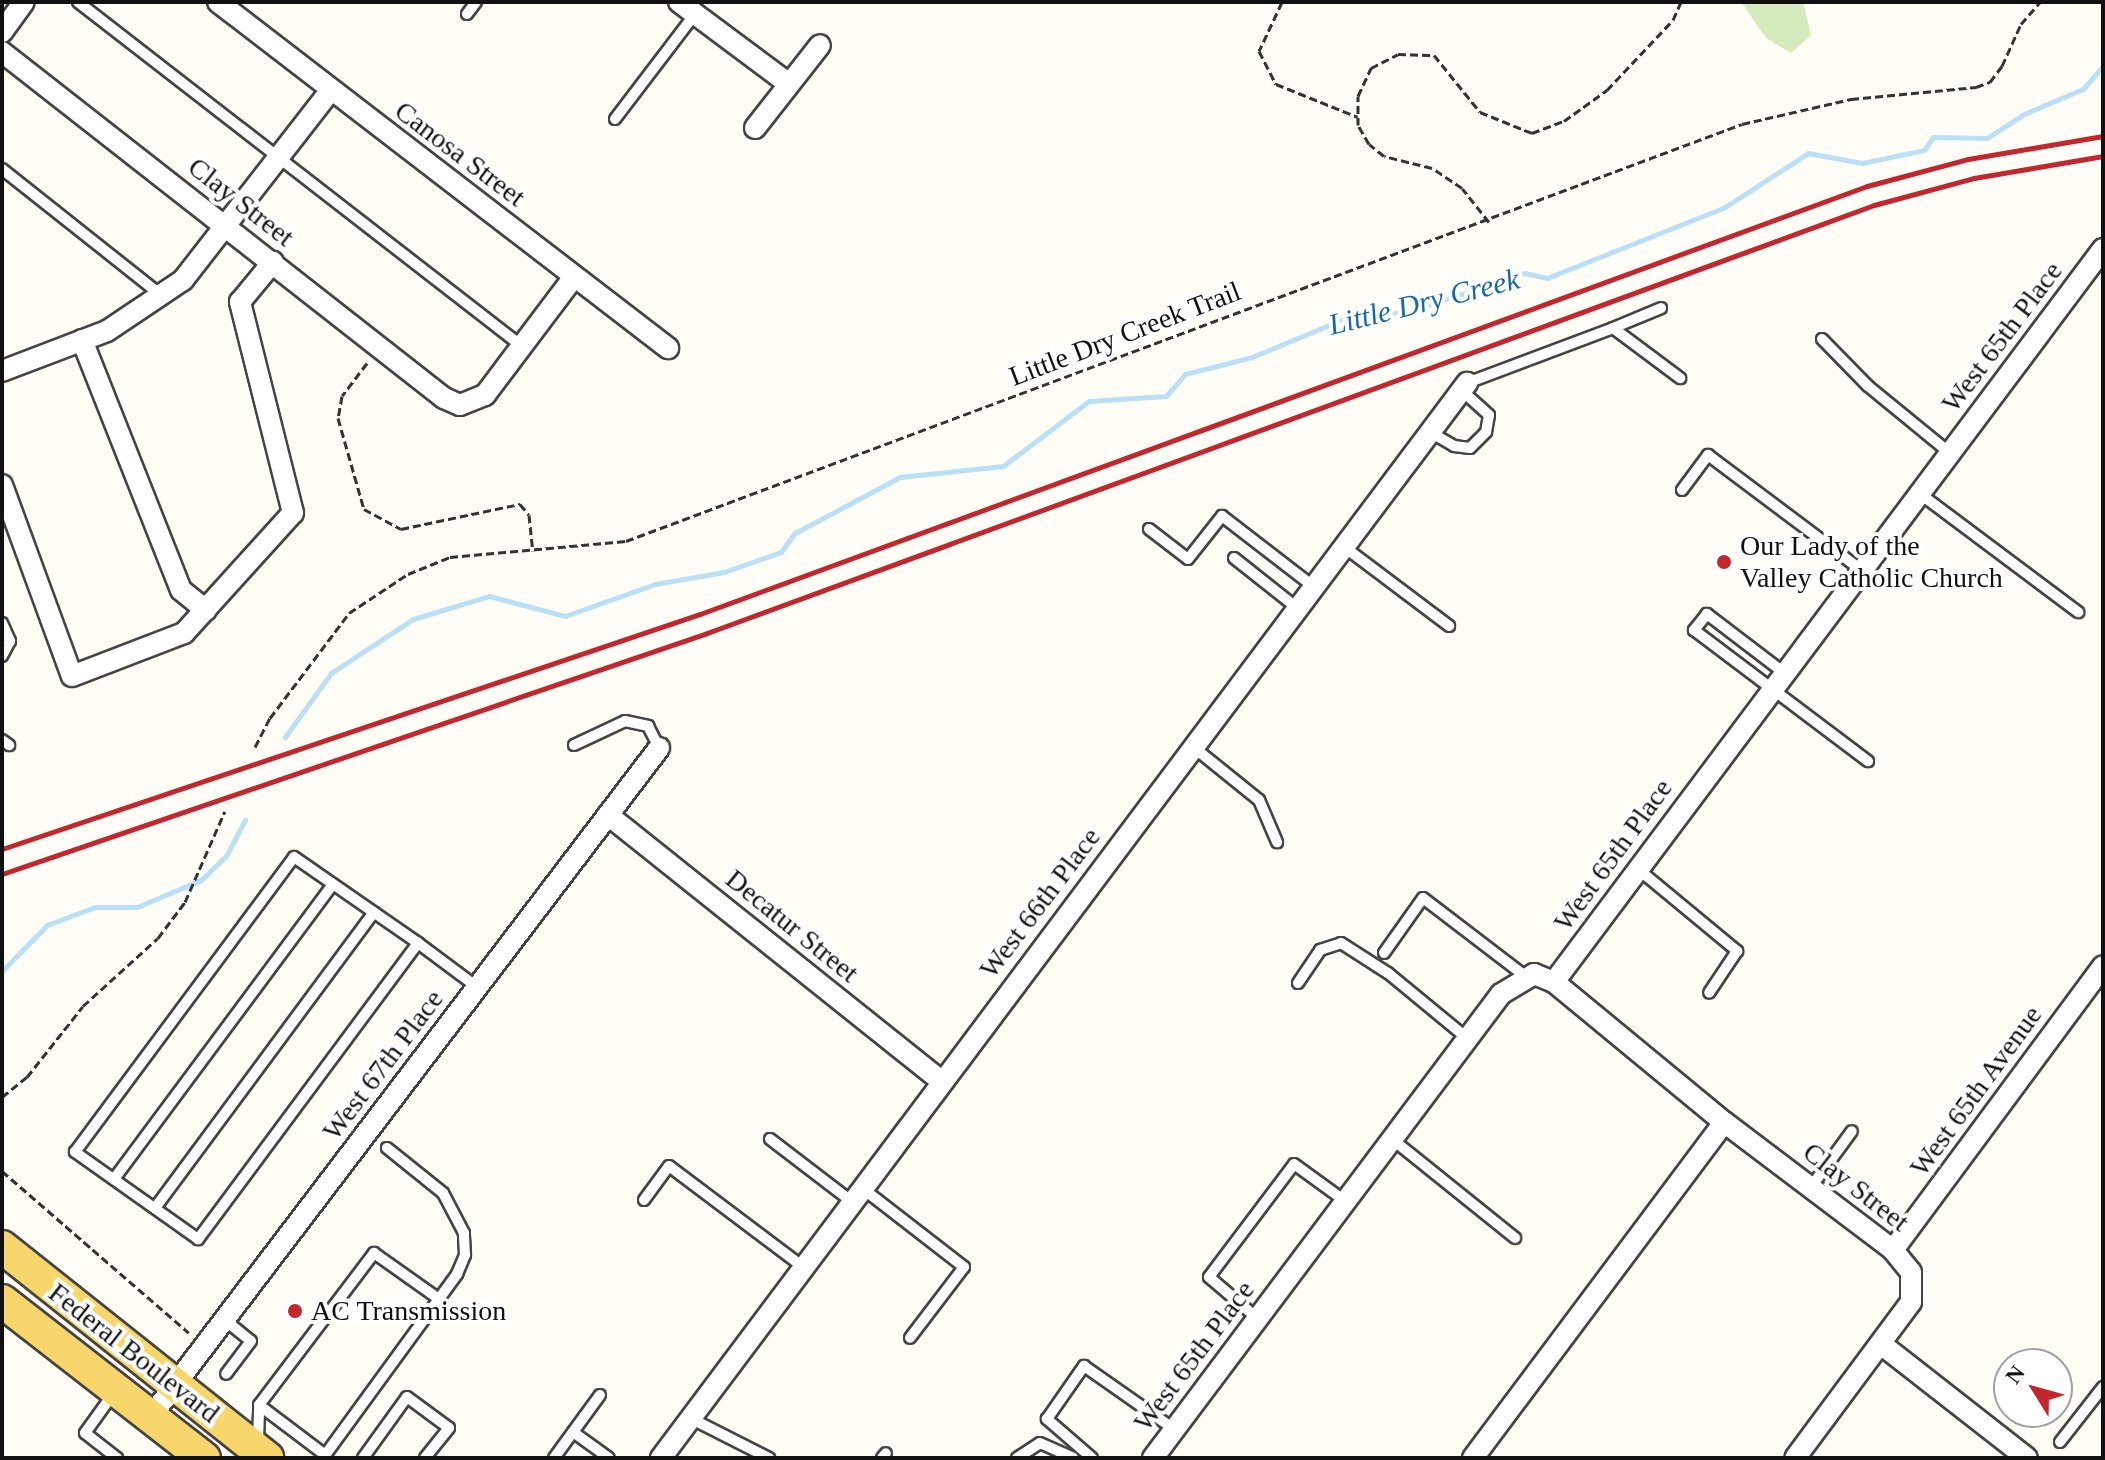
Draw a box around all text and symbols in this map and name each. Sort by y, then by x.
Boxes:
street label: Canosa Street [388,94,532,214]
street label: Clay Street [181,150,301,254]
street label: West 65th Place [1935,255,2069,419]
water label: Little Dry Creek [1325,261,1523,343]
street label: Little Dry Creek Trail [1004,274,1246,394]
place label: Our Lady of the Valley Catholic Church [1740,529,2003,595]
marker: Our Lady of the Valley Catholic Church [1715,553,1733,571]
street label: West 65th Place [1547,772,1679,938]
street label: West 66th Place [973,821,1107,985]
street label: Decatur Street [719,862,865,990]
street label: West 67th Place [316,983,450,1147]
street label: West 65th Avenue [1902,999,2050,1183]
street label: Clay Street [1796,1135,1916,1239]
street label: West 65th Place [1127,1274,1261,1438]
street label: Federal Boulevard [42,1276,226,1430]
place label: AC Transmission [311,1294,507,1328]
marker: AC Transmission [286,1302,304,1320]
north arrow [1993,1348,2073,1428]
text: N [2000,1361,2030,1388]

